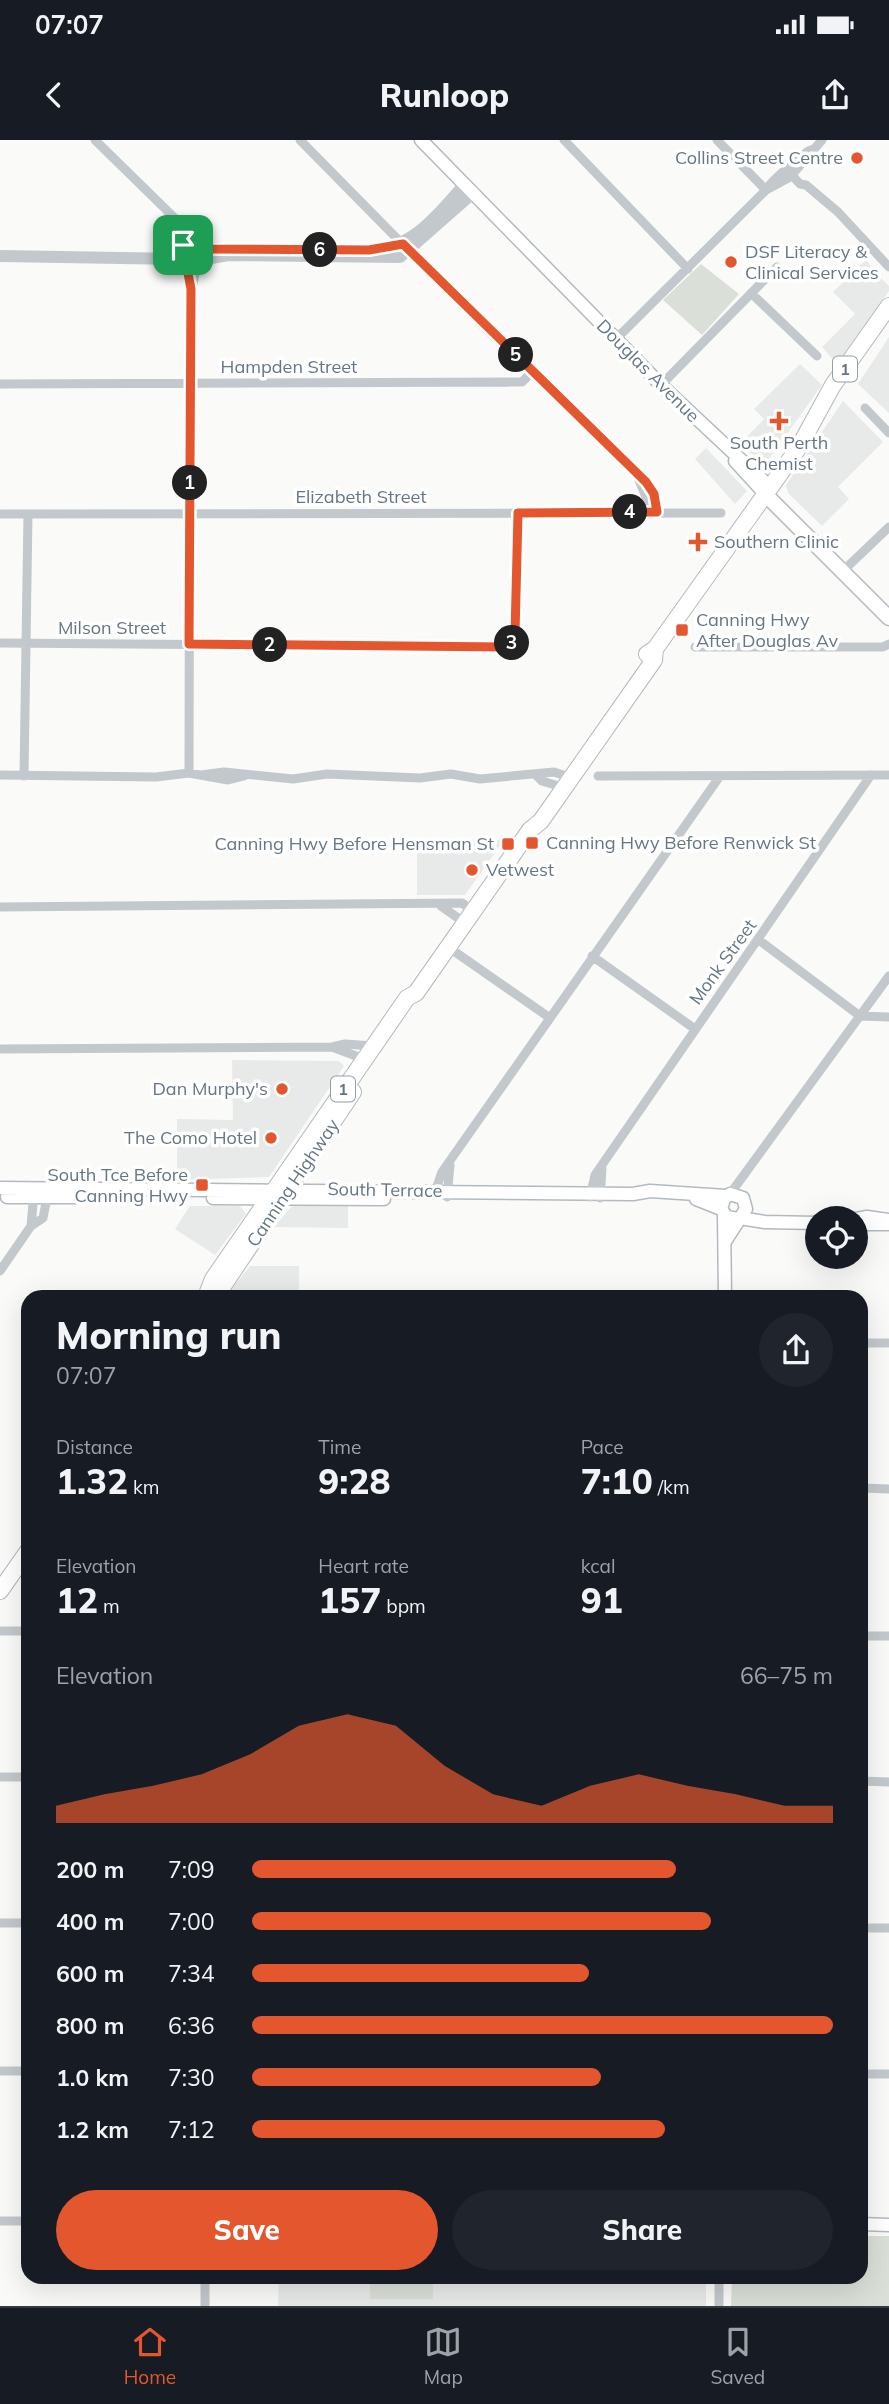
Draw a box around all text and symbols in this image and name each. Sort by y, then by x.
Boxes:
text: 07:07 [35,8,104,41]
text: Runloop [380,75,509,115]
icon: back [35,76,73,114]
icon: share [816,76,854,114]
place label: Collins Street Centre [675,146,843,169]
marker: Collins Street Centre [849,150,865,166]
pin [153,215,213,275]
icon: arrive [164,226,202,264]
pin: 6 [302,232,338,268]
text: 6 [314,237,325,261]
place label: DSF Literacy & Clinical Services [745,240,879,284]
marker: DSF Literacy & Clinical Services [723,254,739,270]
street label: Douglas Avenue [592,314,705,427]
pin: 5 [498,338,534,372]
text: 5 [510,342,521,366]
street label: Hampden Street [221,355,357,378]
road number: 1 [833,356,857,382]
marker: South Perth Chemist [771,413,787,429]
place label: South Perth Chemist [730,431,828,475]
pin: 1 [172,466,208,500]
text: 1 [184,470,195,494]
street label: Elizabeth Street [295,485,427,508]
pin: 4 [612,494,648,530]
text: 4 [624,499,635,523]
place label: Southern Clinic [714,530,839,553]
marker: Southern Clinic [688,532,708,552]
place label: Canning Hwy After Douglas Av [696,608,838,652]
street label: Milson Street [58,616,166,639]
marker: Canning Hwy After Douglas Av [674,622,690,638]
pin: 3 [494,626,530,660]
pin: 2 [252,628,288,662]
text: 3 [506,630,517,654]
text: 2 [264,632,275,656]
place label: Canning Hwy Before Renwick St [546,831,816,854]
place label: Canning Hwy Before Hensman St [214,832,494,855]
marker: Canning Hwy Before Renwick St [524,835,540,851]
marker: Canning Hwy Before Hensman St [500,836,516,852]
place label: Vetwest [486,858,554,881]
marker: Vetwest [464,862,480,878]
street label: Monk Street [684,914,761,1009]
place label: Dan Murphy's [152,1077,268,1100]
road number: 1 [331,1077,355,1102]
marker: Dan Murphy's [274,1081,290,1097]
street label: Canning Highway [241,1114,344,1251]
place label: The Como Hotel [124,1126,257,1149]
marker: The Como Hotel [263,1130,279,1146]
place label: South Tce Before Canning Hwy [48,1163,188,1207]
marker: South Tce Before Canning Hwy [194,1177,210,1193]
street label: South Terrace [327,1177,443,1202]
map controls [805,1206,868,1269]
button: locate [805,1206,868,1269]
text: Morning run [56,1311,282,1359]
button: share [759,1313,833,1387]
text: 07:07 [56,1361,116,1390]
text: Distance [56,1435,133,1459]
text: Time [318,1435,361,1459]
text: Pace [581,1435,624,1459]
text: 1.32 [56,1459,128,1503]
text: 9:28 [318,1459,390,1503]
text: 7:10 [581,1459,653,1503]
text: km [128,1475,160,1499]
text: /km [653,1475,690,1499]
text: Elevation [56,1554,136,1578]
text: Heart rate [318,1554,409,1578]
text: kcal [581,1554,615,1578]
text: 12 [56,1578,98,1622]
text: 157 [318,1578,381,1622]
text: 91 [581,1578,623,1622]
text: m [98,1594,120,1618]
text: bpm [381,1594,426,1618]
text: Elevation [56,1661,153,1690]
text: 66–75 m [740,1661,833,1690]
text: 200 m [56,1855,124,1884]
text: 7:09 [168,1855,215,1884]
text: 400 m [56,1907,124,1936]
text: 7:00 [168,1907,215,1936]
text: 600 m [56,1959,124,1988]
text: 7:34 [168,1959,215,1988]
text: 800 m [56,2011,124,2040]
text: 6:36 [168,2011,215,2040]
text: 1.0 km [56,2063,129,2092]
text: 7:30 [168,2063,215,2092]
text: 1.2 km [56,2115,129,2144]
text: 7:12 [168,2115,215,2144]
button: Save [56,2190,438,2270]
button: Share [452,2190,833,2270]
tab: Home [124,2323,176,2389]
tab: Map [424,2323,463,2389]
tab: Saved [710,2323,765,2389]

